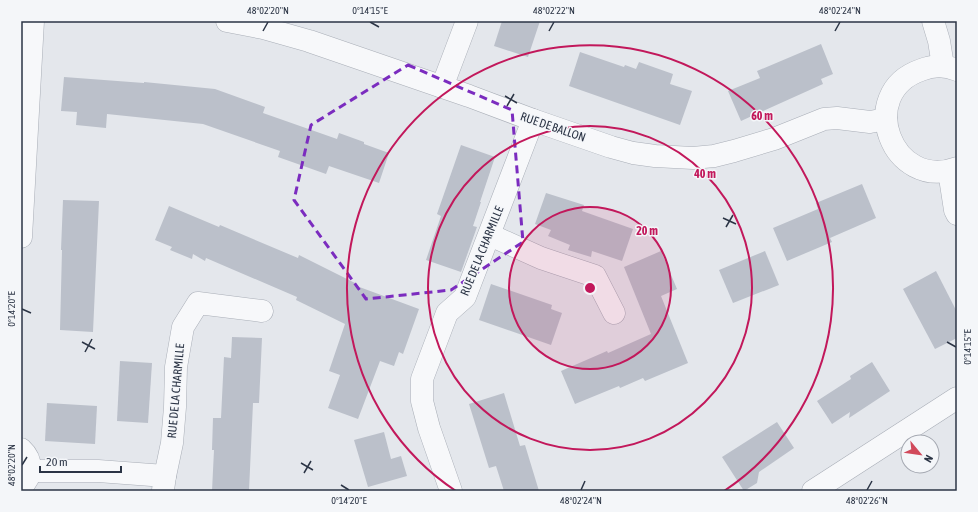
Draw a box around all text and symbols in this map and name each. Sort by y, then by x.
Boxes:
text: 48°02'20"N [247,5,289,16]
text: 0°14'15"E [352,5,388,16]
text: 48°02'22"N [533,5,575,16]
text: 48°02'24"N [819,5,861,16]
street label: RUE DE BALLON [519,109,587,145]
text: 60 m [751,109,773,123]
text: 40 m [693,167,716,181]
street label: RUE DE LA CHARMILLE [458,204,506,298]
text: 20 m [636,224,658,238]
centre of rings [583,281,597,295]
text: 0°14'20"E [6,291,17,327]
text: 0°14'15"E [962,329,973,365]
street label: RUE DE LA CHARMILLE [165,343,187,439]
north arrow [900,434,940,474]
text: 48°02'20"N [6,444,17,486]
scale bar [40,448,121,474]
text: N [922,453,936,465]
text: 20 m [46,455,68,469]
text: 0°14'20"E [331,495,367,506]
text: 48°02'24"N [560,495,602,506]
text: 48°02'26"N [846,495,888,506]

